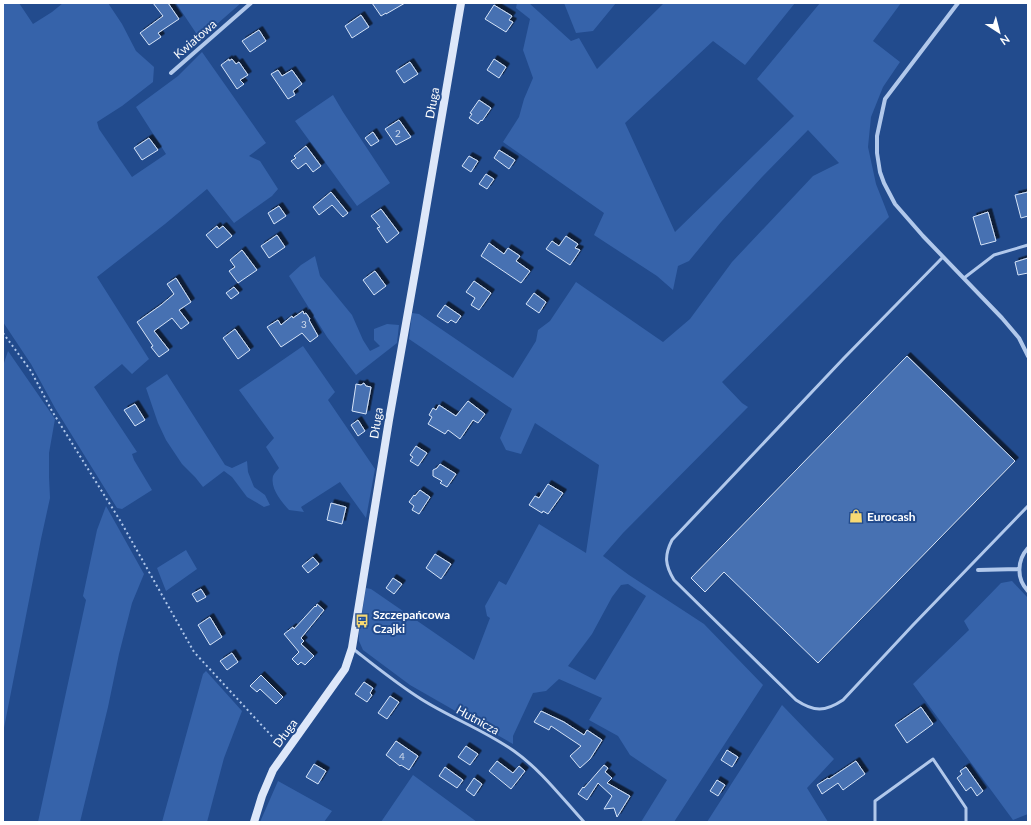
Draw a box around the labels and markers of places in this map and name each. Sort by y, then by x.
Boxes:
shop icon: Eurocash [848,508,864,524]
place label: Eurocash [867,509,916,524]
place label: Szczepańcowa Czajki [373,607,450,636]
bus stop icon: Szczepańcowa Czajki [354,613,370,629]

